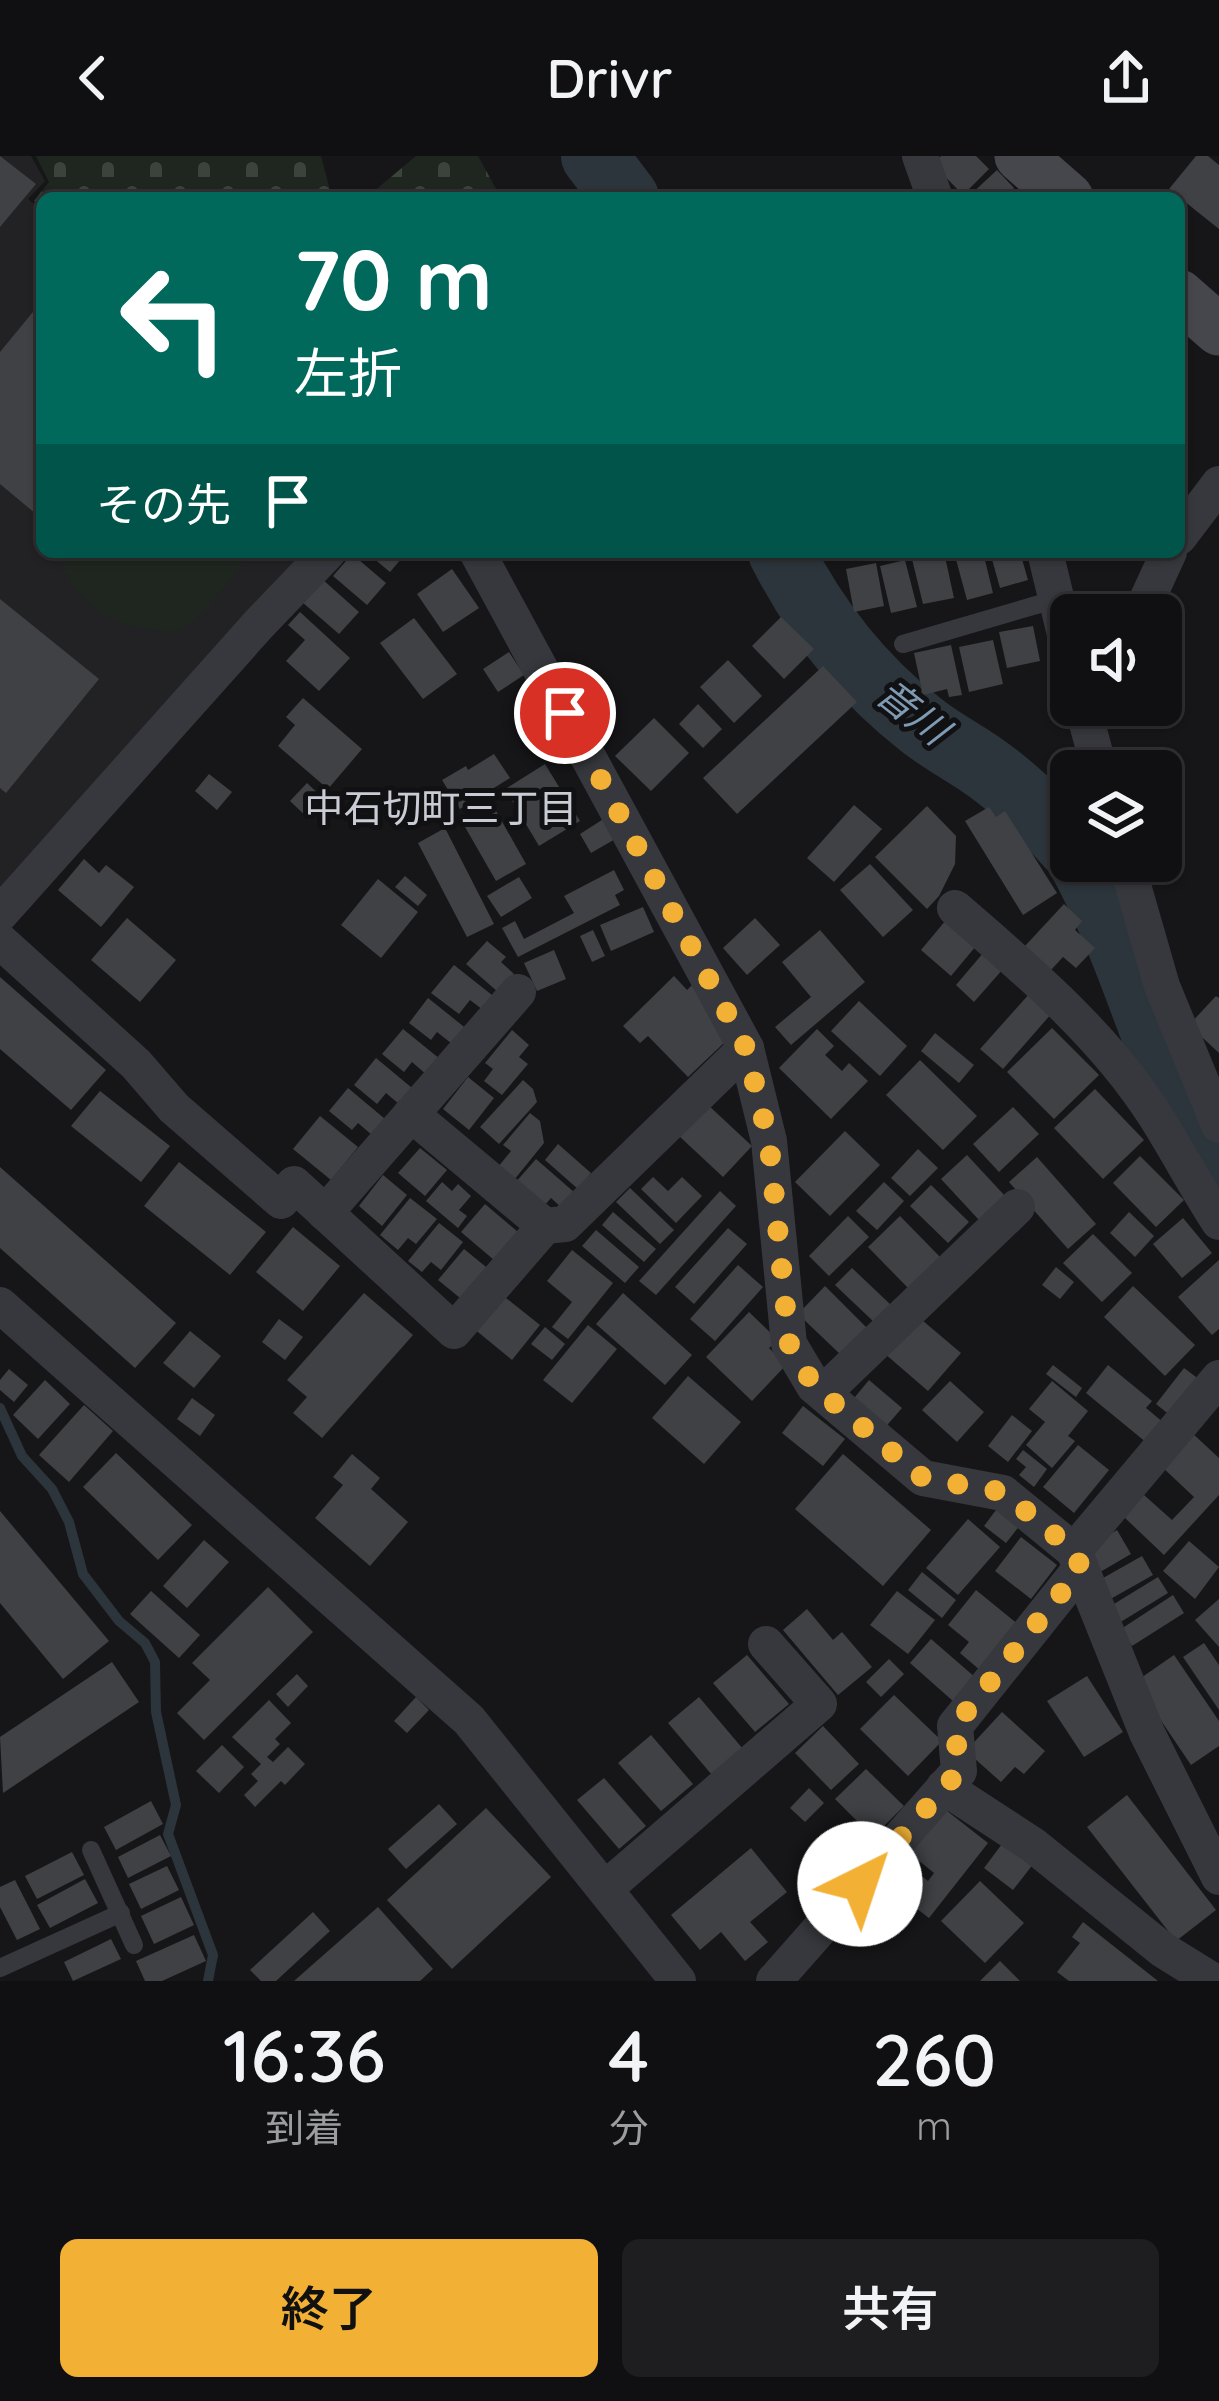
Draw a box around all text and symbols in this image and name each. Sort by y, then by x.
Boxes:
text: Drivr [547,44,672,112]
icon: back [60,45,126,111]
icon: share [1093,45,1159,111]
text: 70 m [294,226,493,331]
icon: left [96,240,252,396]
text: 左折 [294,339,402,407]
icon: arrive [255,468,321,534]
text: その先 [96,476,231,532]
map controls [1050,594,1182,882]
button: sound [1050,594,1182,726]
pin [514,662,616,764]
water label: 音川 [867,668,962,757]
icon: arrive [532,680,598,746]
button: layers [1050,750,1182,882]
district label: 中石切町三丁目 [304,783,578,832]
position arrow [797,1821,923,1947]
text: 16:36 [223,2010,385,2100]
text: 4 [608,2010,649,2100]
text: 260 [872,2014,996,2104]
text: m [916,2101,952,2150]
text: 到着 [265,2103,343,2152]
text: 分 [609,2103,648,2152]
button: 終了 [60,2239,598,2377]
button: 共有 [622,2239,1159,2377]

